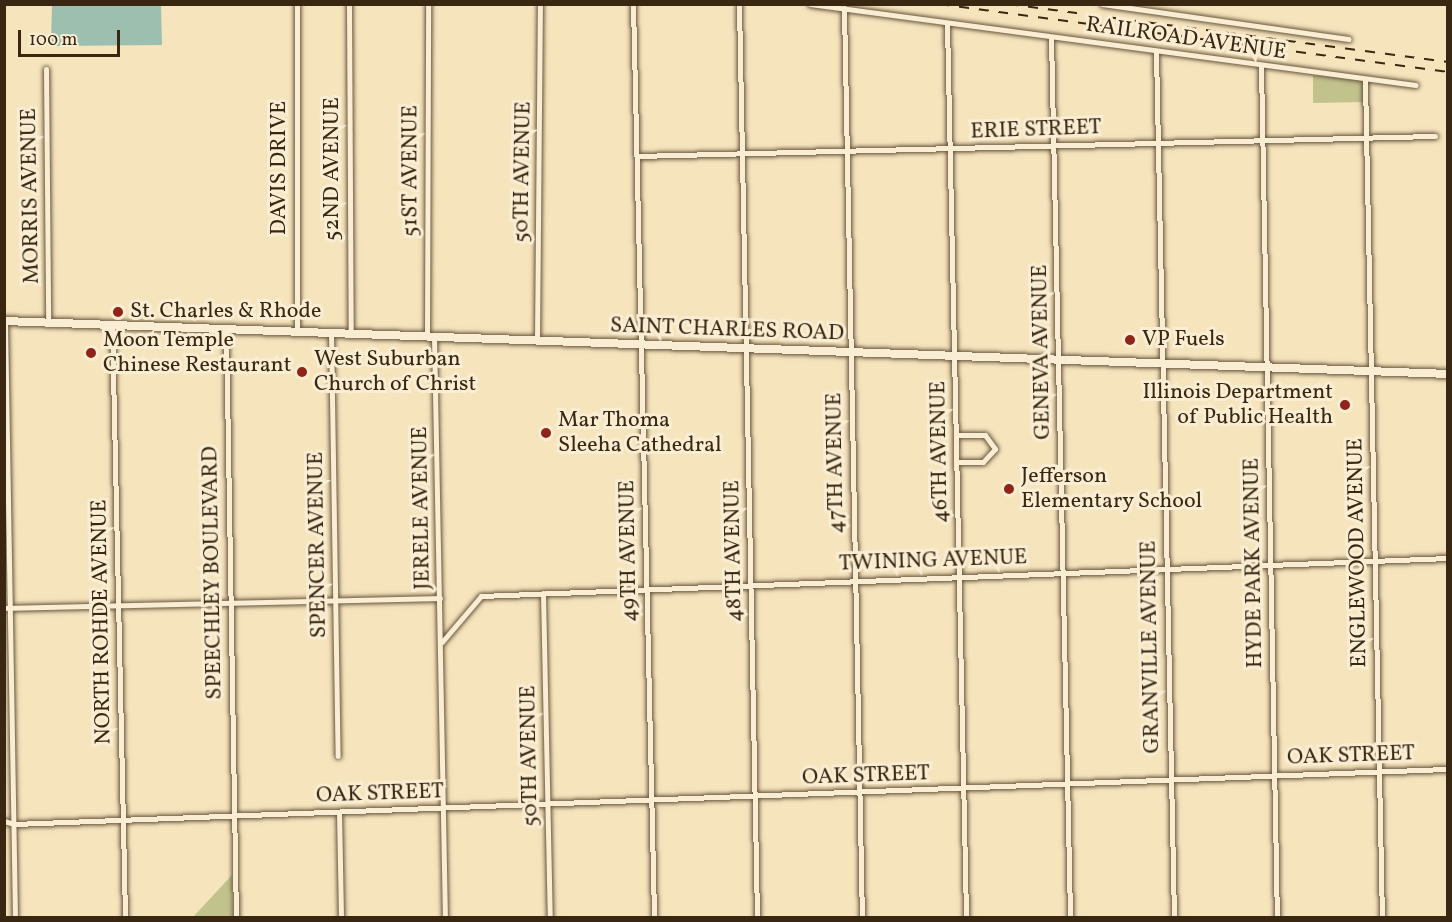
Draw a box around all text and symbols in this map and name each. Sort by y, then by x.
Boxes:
street label: RAILROAD AVENUE [1084,12,1288,66]
scale bar [21,18,123,56]
text: 100 m [29,28,78,53]
street label: 52ND AVENUE [320,97,346,241]
street label: DAVIS DRIVE [267,101,293,235]
street label: 50TH AVENUE [509,101,537,243]
street label: 51ST AVENUE [398,105,424,237]
street label: MORRIS AVENUE [16,108,46,284]
street label: ERIE STREET [970,115,1102,145]
street label: GENEVA AVENUE [1027,264,1057,440]
place label: St. Charles & Rhode [130,299,321,325]
marker: St. Charles & Rhode [111,305,125,319]
street label: SAINT CHARLES ROAD [609,313,845,347]
place label: Moon Temple Chinese Restaurant [103,327,291,378]
place label: VP Fuels [1142,327,1225,353]
marker: VP Fuels [1123,333,1137,347]
marker: Moon Temple Chinese Restaurant [84,346,98,360]
place label: West Suburban Church of Christ [314,346,474,398]
marker: West Suburban Church of Christ [295,365,309,379]
place label: Illinois Department of Public Health [1142,379,1333,430]
street label: 46TH AVENUE [926,381,954,523]
street label: 47TH AVENUE [822,392,850,534]
marker: Illinois Department of Public Health [1338,398,1352,412]
place label: Mar Thoma Sleeha Cathedral [558,407,721,458]
street label: JERELE AVENUE [407,426,437,590]
marker: Mar Thoma Sleeha Cathedral [539,426,553,440]
street label: ENGLEWOOD AVENUE [1343,438,1373,668]
street label: SPEECHLEY BOULEVARD [198,446,228,700]
street label: SPENCER AVENUE [303,452,333,638]
street label: HYDE PARK AVENUE [1239,458,1269,668]
place label: Jefferson Elementary School [1021,463,1203,514]
street label: 49TH AVENUE [615,480,643,622]
street label: 48TH AVENUE [720,480,748,622]
marker: Jefferson Elementary School [1002,482,1016,496]
street label: NORTH ROHDE AVENUE [87,499,117,745]
street label: GRANVILLE AVENUE [1136,540,1166,754]
street label: TWINING AVENUE [838,545,1028,577]
street label: 50TH AVENUE [516,685,544,827]
street label: OAK STREET [1287,741,1415,771]
street label: OAK STREET [802,761,930,791]
street label: OAK STREET [316,779,444,809]

